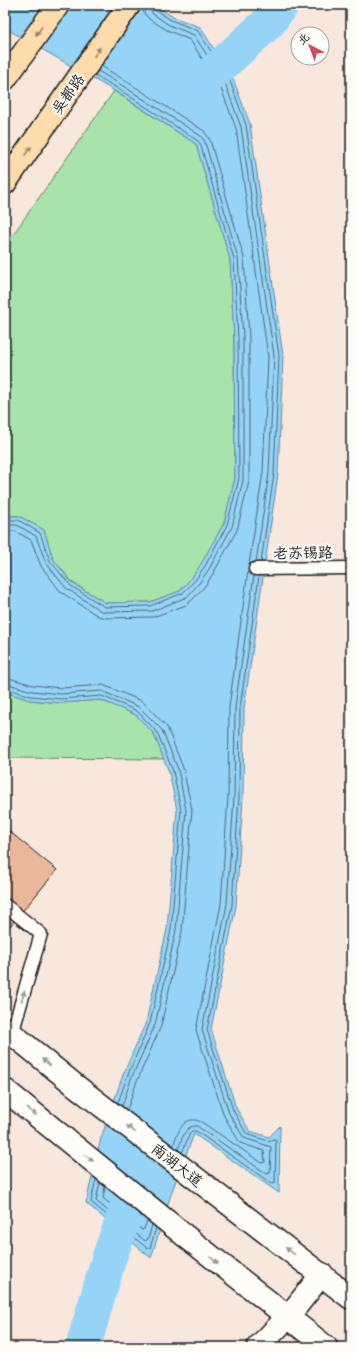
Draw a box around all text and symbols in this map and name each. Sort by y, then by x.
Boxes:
one-way arrow [35,26,43,36]
north arrow [290,26,330,66]
text: 北 [293,28,314,50]
one-way arrow [93,47,101,58]
street label: 吴都路 [44,68,92,120]
one-way arrow [23,146,32,157]
street label: 老苏锡路 [273,539,333,567]
one-way arrow [20,990,26,1002]
one-way arrow [41,1057,52,1066]
one-way arrow [27,1107,37,1116]
one-way arrow [126,1125,137,1134]
street label: 南湖大道 [145,1136,209,1194]
one-way arrow [84,1154,95,1163]
one-way arrow [285,1247,296,1255]
one-way arrow [209,1255,220,1264]

